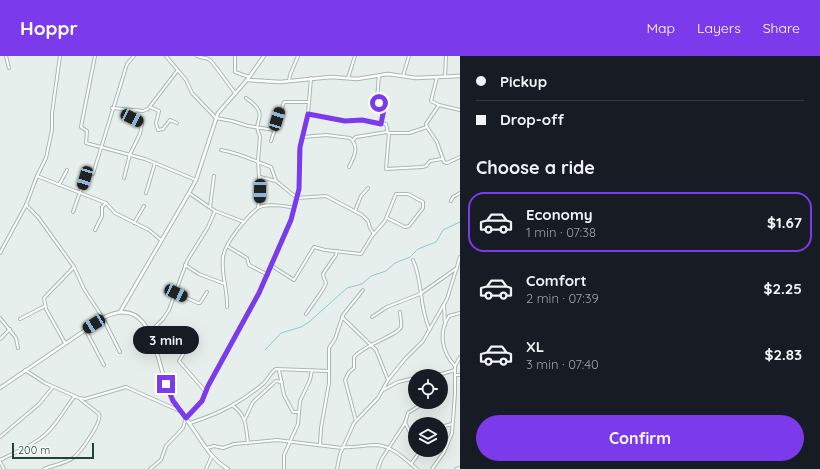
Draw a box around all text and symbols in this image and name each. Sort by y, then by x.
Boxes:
text: Hoppr [20,16,78,40]
text: Map [646,19,675,37]
text: Layers [697,19,741,37]
text: Share [763,19,800,37]
text: Pickup [500,72,547,91]
route start [370,94,388,112]
car [268,106,286,132]
car [119,107,145,129]
text: Drop-off [500,110,564,129]
text: Choose a ride [476,156,595,179]
car [76,165,94,191]
car [254,179,266,203]
icon: car [478,204,514,240]
text: Economy [526,205,593,224]
text: $1.67 [767,213,802,232]
text: 1 min · 07:38 [526,224,596,240]
icon: car [478,270,514,306]
text: Comfort [526,271,587,290]
text: $2.25 [764,279,802,298]
car [163,282,189,304]
text: 2 min · 07:39 [526,290,599,306]
car [81,313,107,335]
callout: 3 min [133,326,199,354]
text: 3 min [149,332,183,348]
icon: car [478,336,514,372]
text: XL [526,337,544,356]
text: $2.83 [764,345,802,364]
text: 3 min · 07:40 [526,356,599,372]
map controls [408,369,448,457]
button: locate [408,369,448,409]
route end [157,375,175,393]
button: Confirm [476,415,804,461]
button: layers [408,417,448,457]
scale bar [12,441,94,460]
text: 200 m [18,443,50,457]

